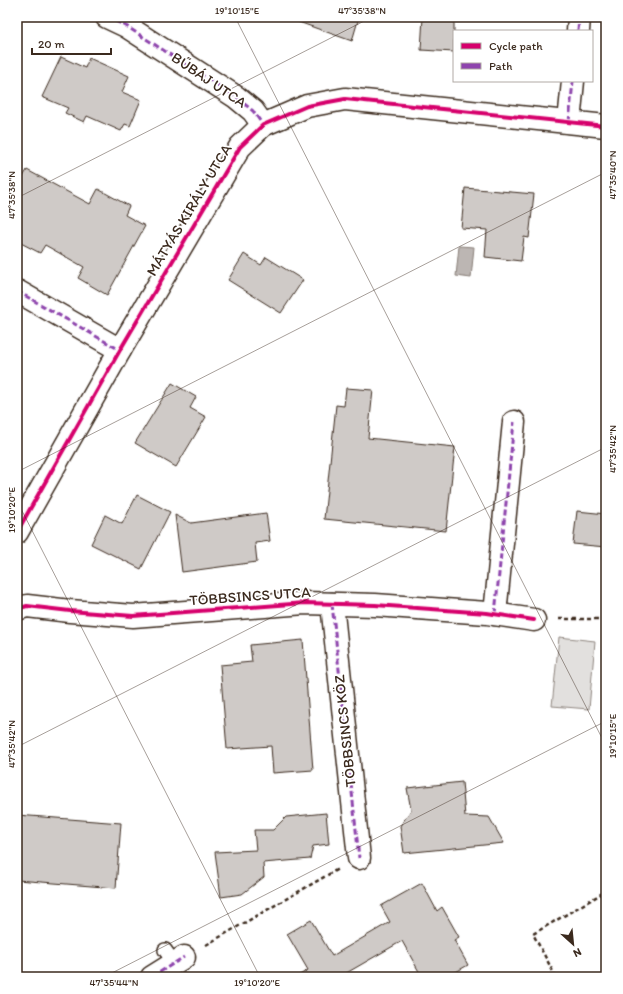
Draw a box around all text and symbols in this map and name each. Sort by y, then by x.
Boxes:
text: 19°10'15"E [215,4,260,17]
text: 47°35'38"N [338,4,386,17]
scale bar [32,30,111,56]
legend [453,30,593,82]
text: 20 m [38,37,65,51]
text: Cycle path [489,39,543,53]
street label: BŰBÁJ UTCA [168,48,250,112]
text: Path [489,59,512,73]
street label: MÁTYÁS KIRÁLY UTCA [142,140,236,279]
text: 47°35'40"N [606,150,619,200]
text: 47°35'38"N [5,171,18,219]
text: 47°35'42"N [606,425,619,473]
text: 19°10'20"E [5,486,18,533]
street label: TÖBBSINCS UTCA [189,583,312,609]
street label: TÖBBSINCS KÖZ [330,673,360,788]
text: 19°10'15"E [606,713,619,758]
text: 47°35'42"N [5,720,18,768]
north arrow [553,924,593,964]
text: N [571,945,584,960]
text: 47°35'44"N [90,976,139,989]
text: 19°10'20"E [234,976,281,989]

